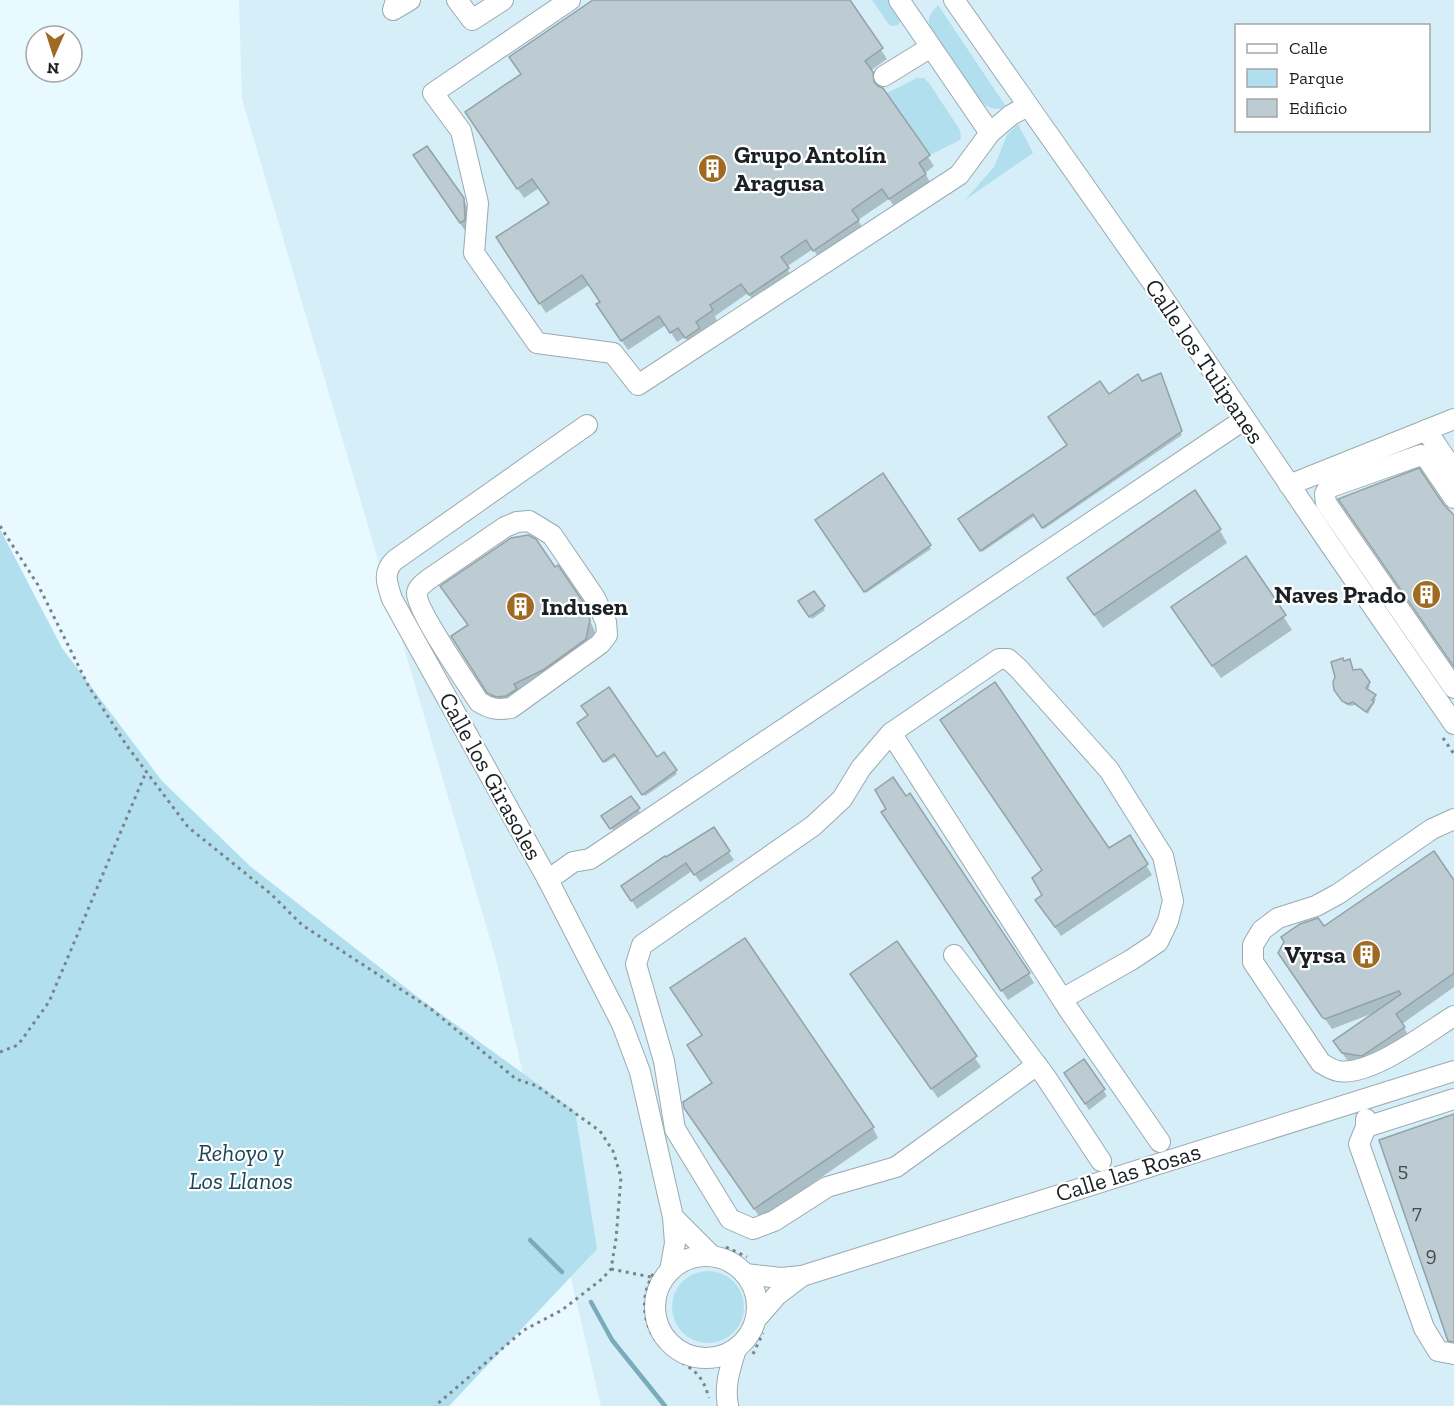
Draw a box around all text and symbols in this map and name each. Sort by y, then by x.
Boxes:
north arrow [24,24,84,84]
legend [1235,24,1430,132]
text: Calle [1289,37,1327,59]
text: N [47,59,60,78]
text: Parque [1289,67,1344,89]
text: Edificio [1289,97,1347,119]
place label: Grupo Antolín Aragusa [734,140,886,197]
building icon: Grupo Antolín Aragusa [697,152,729,184]
street label: Calle los Tulipanes [1139,273,1271,449]
building icon: Naves Prado [1411,578,1443,610]
place label: Naves Prado [1274,580,1406,609]
building icon: Indusen [504,590,536,622]
place label: Indusen [541,592,628,621]
street label: Calle los Girasoles [433,687,549,865]
building icon: Vyrsa [1351,938,1383,970]
place label: Vyrsa [1284,940,1346,969]
street label: Calle las Rosas [1052,1136,1204,1208]
park label: Rehoyo y Los Llanos [189,1138,293,1195]
house number: 5 [1398,1157,1408,1182]
house number: 7 [1412,1199,1422,1224]
house number: 9 [1425,1241,1437,1266]

